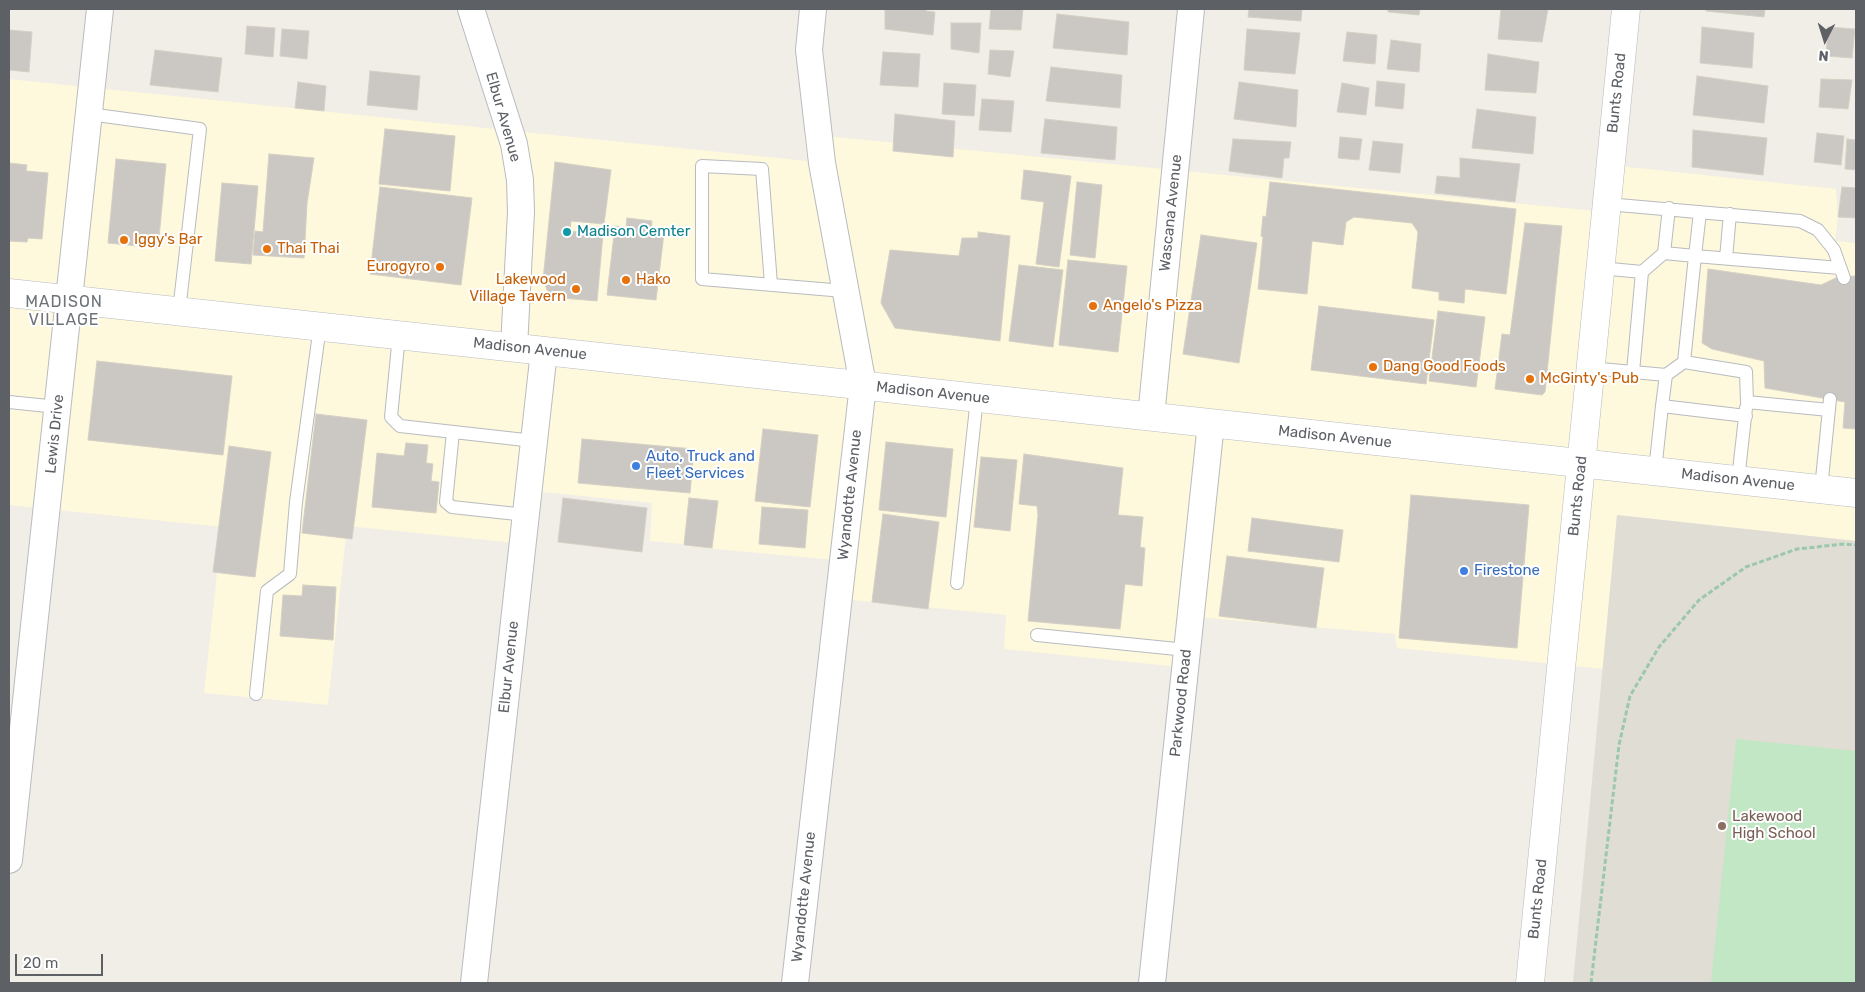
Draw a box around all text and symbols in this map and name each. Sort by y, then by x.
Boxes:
north arrow [1800,15,1850,65]
text: N [1818,47,1829,64]
street label: Bunts Road [1604,52,1630,134]
street label: Elbur Avenue [482,70,524,164]
street label: Wascana Avenue [1156,154,1186,272]
place label: Madison Cemter [577,223,690,241]
marker: Madison Cemter [561,226,573,238]
place label: Iggy's Bar [134,231,203,249]
marker: Iggy's Bar [118,234,130,246]
place label: Thai Thai [277,240,340,258]
marker: Thai Thai [261,243,273,255]
place label: Eurogyro [366,258,430,276]
marker: Eurogyro [434,261,446,273]
place label: Lakewood Village Tavern [469,271,566,306]
place label: Hako [636,271,671,289]
marker: Hako [620,274,632,286]
marker: Lakewood Village Tavern [570,283,582,295]
district label: MADISON VILLAGE [24,292,104,330]
place label: Angelo's Pizza [1103,297,1202,315]
marker: Angelo's Pizza [1087,300,1099,312]
street label: Madison Avenue [472,334,588,364]
place label: Dang Good Foods [1383,358,1506,376]
marker: Dang Good Foods [1367,361,1379,373]
place label: McGinty's Pub [1540,370,1639,388]
marker: McGinty's Pub [1524,373,1536,385]
street label: Madison Avenue [875,378,991,408]
street label: Lewis Drive [42,393,68,475]
street label: Madison Avenue [1277,422,1393,452]
street label: Wyandotte Avenue [834,429,866,561]
place label: Auto, Truck and Fleet Services [646,448,755,483]
street label: Bunts Road [1565,455,1591,537]
marker: Auto, Truck and Fleet Services [630,460,642,472]
street label: Madison Avenue [1680,465,1796,495]
place label: Firestone [1474,562,1540,580]
marker: Firestone [1458,565,1470,577]
street label: Elbur Avenue [495,620,523,714]
street label: Parkwood Road [1166,648,1196,758]
place label: Lakewood High School [1732,808,1816,843]
marker: Lakewood High School [1716,820,1728,832]
street label: Wyandotte Avenue [788,831,820,963]
street label: Bunts Road [1525,858,1551,940]
scale bar [18,944,105,976]
text: 20 m [23,954,58,972]

